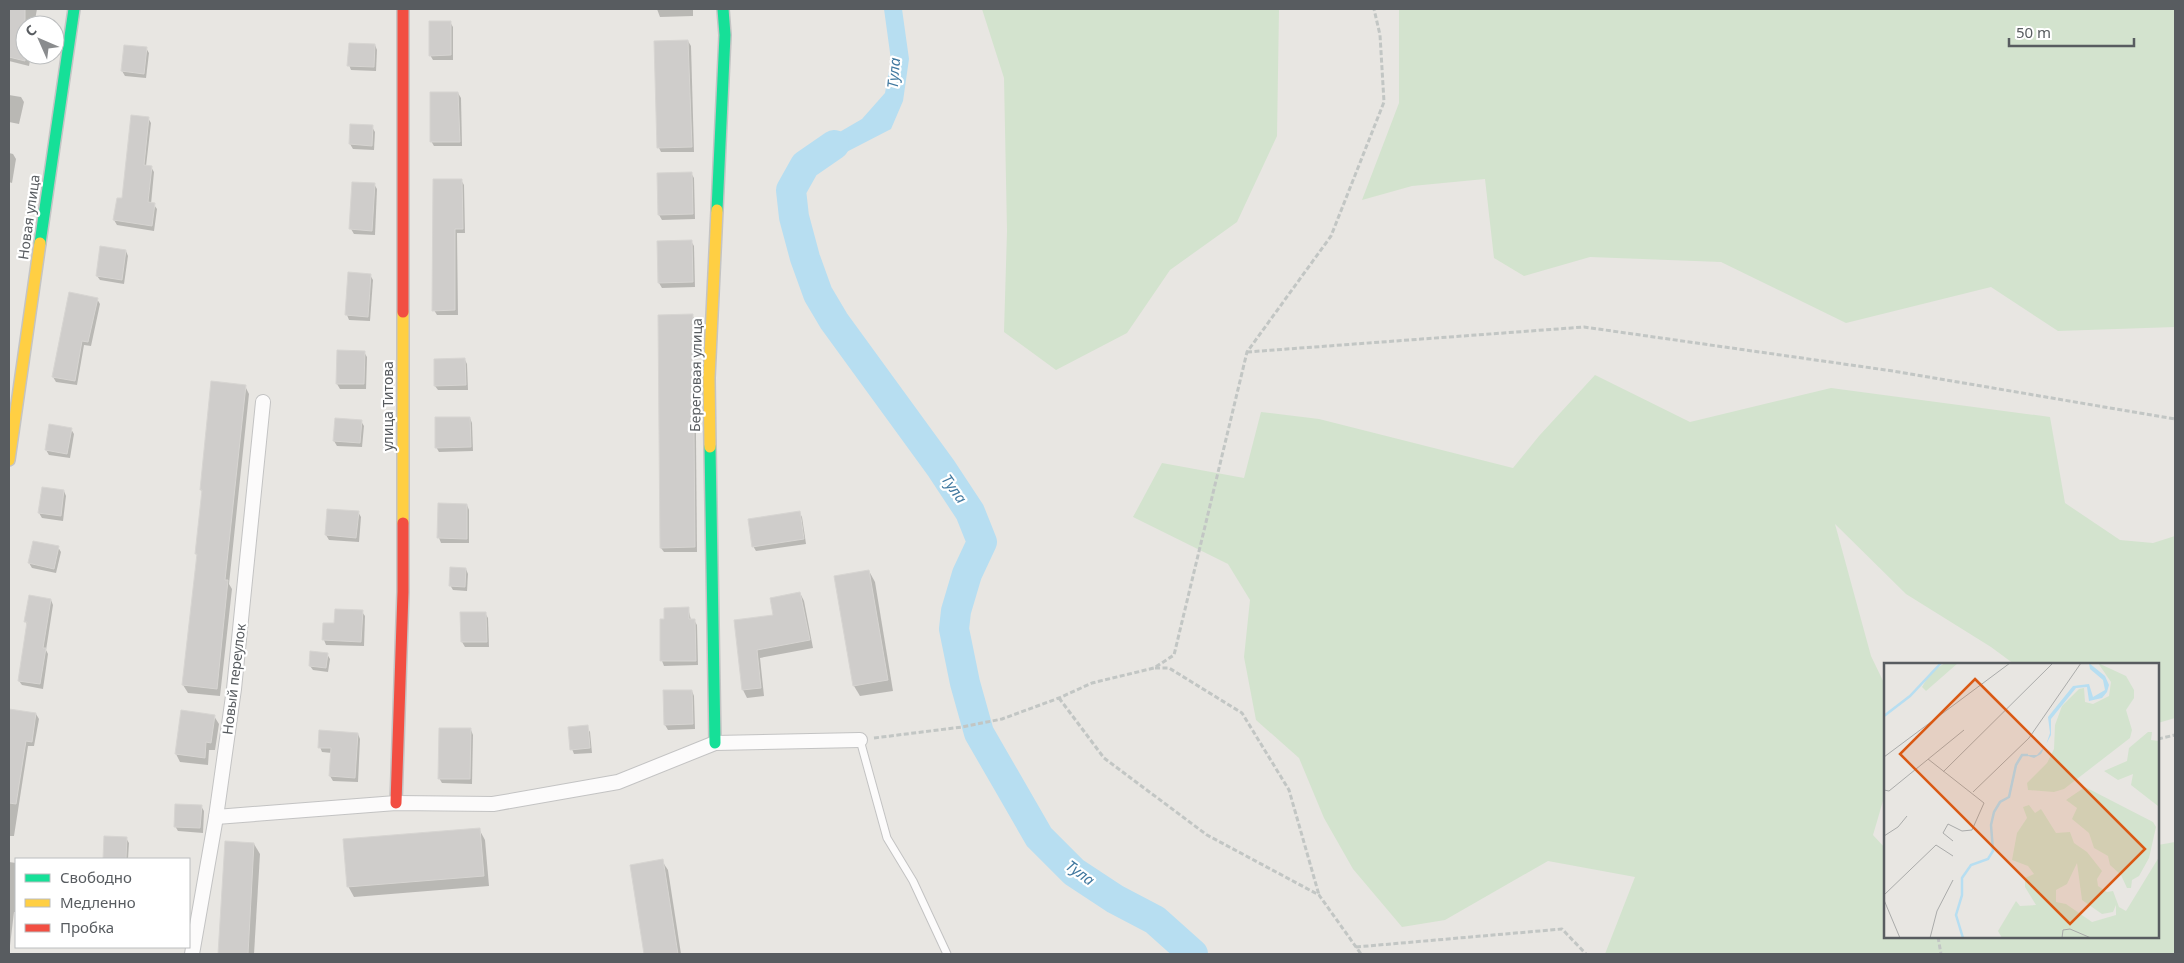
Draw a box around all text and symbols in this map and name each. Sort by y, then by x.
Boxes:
north arrow [15,15,65,65]
scale bar [2009,15,2134,47]
text: С [21,21,40,40]
text: 50 m [2016,22,2051,42]
water label: Тула [882,56,904,89]
street label: Новая улица [13,173,44,261]
street label: Береговая улица [685,318,706,432]
street label: улица Титова [378,361,397,451]
water label: Тула [938,470,972,507]
street label: Новый переулок [217,622,250,736]
inset map [1884,663,2159,938]
water label: Тула [1062,855,1099,890]
legend [15,858,190,948]
text: Свободно [60,867,132,887]
text: Медленно [60,892,136,912]
text: Пробка [60,917,114,937]

